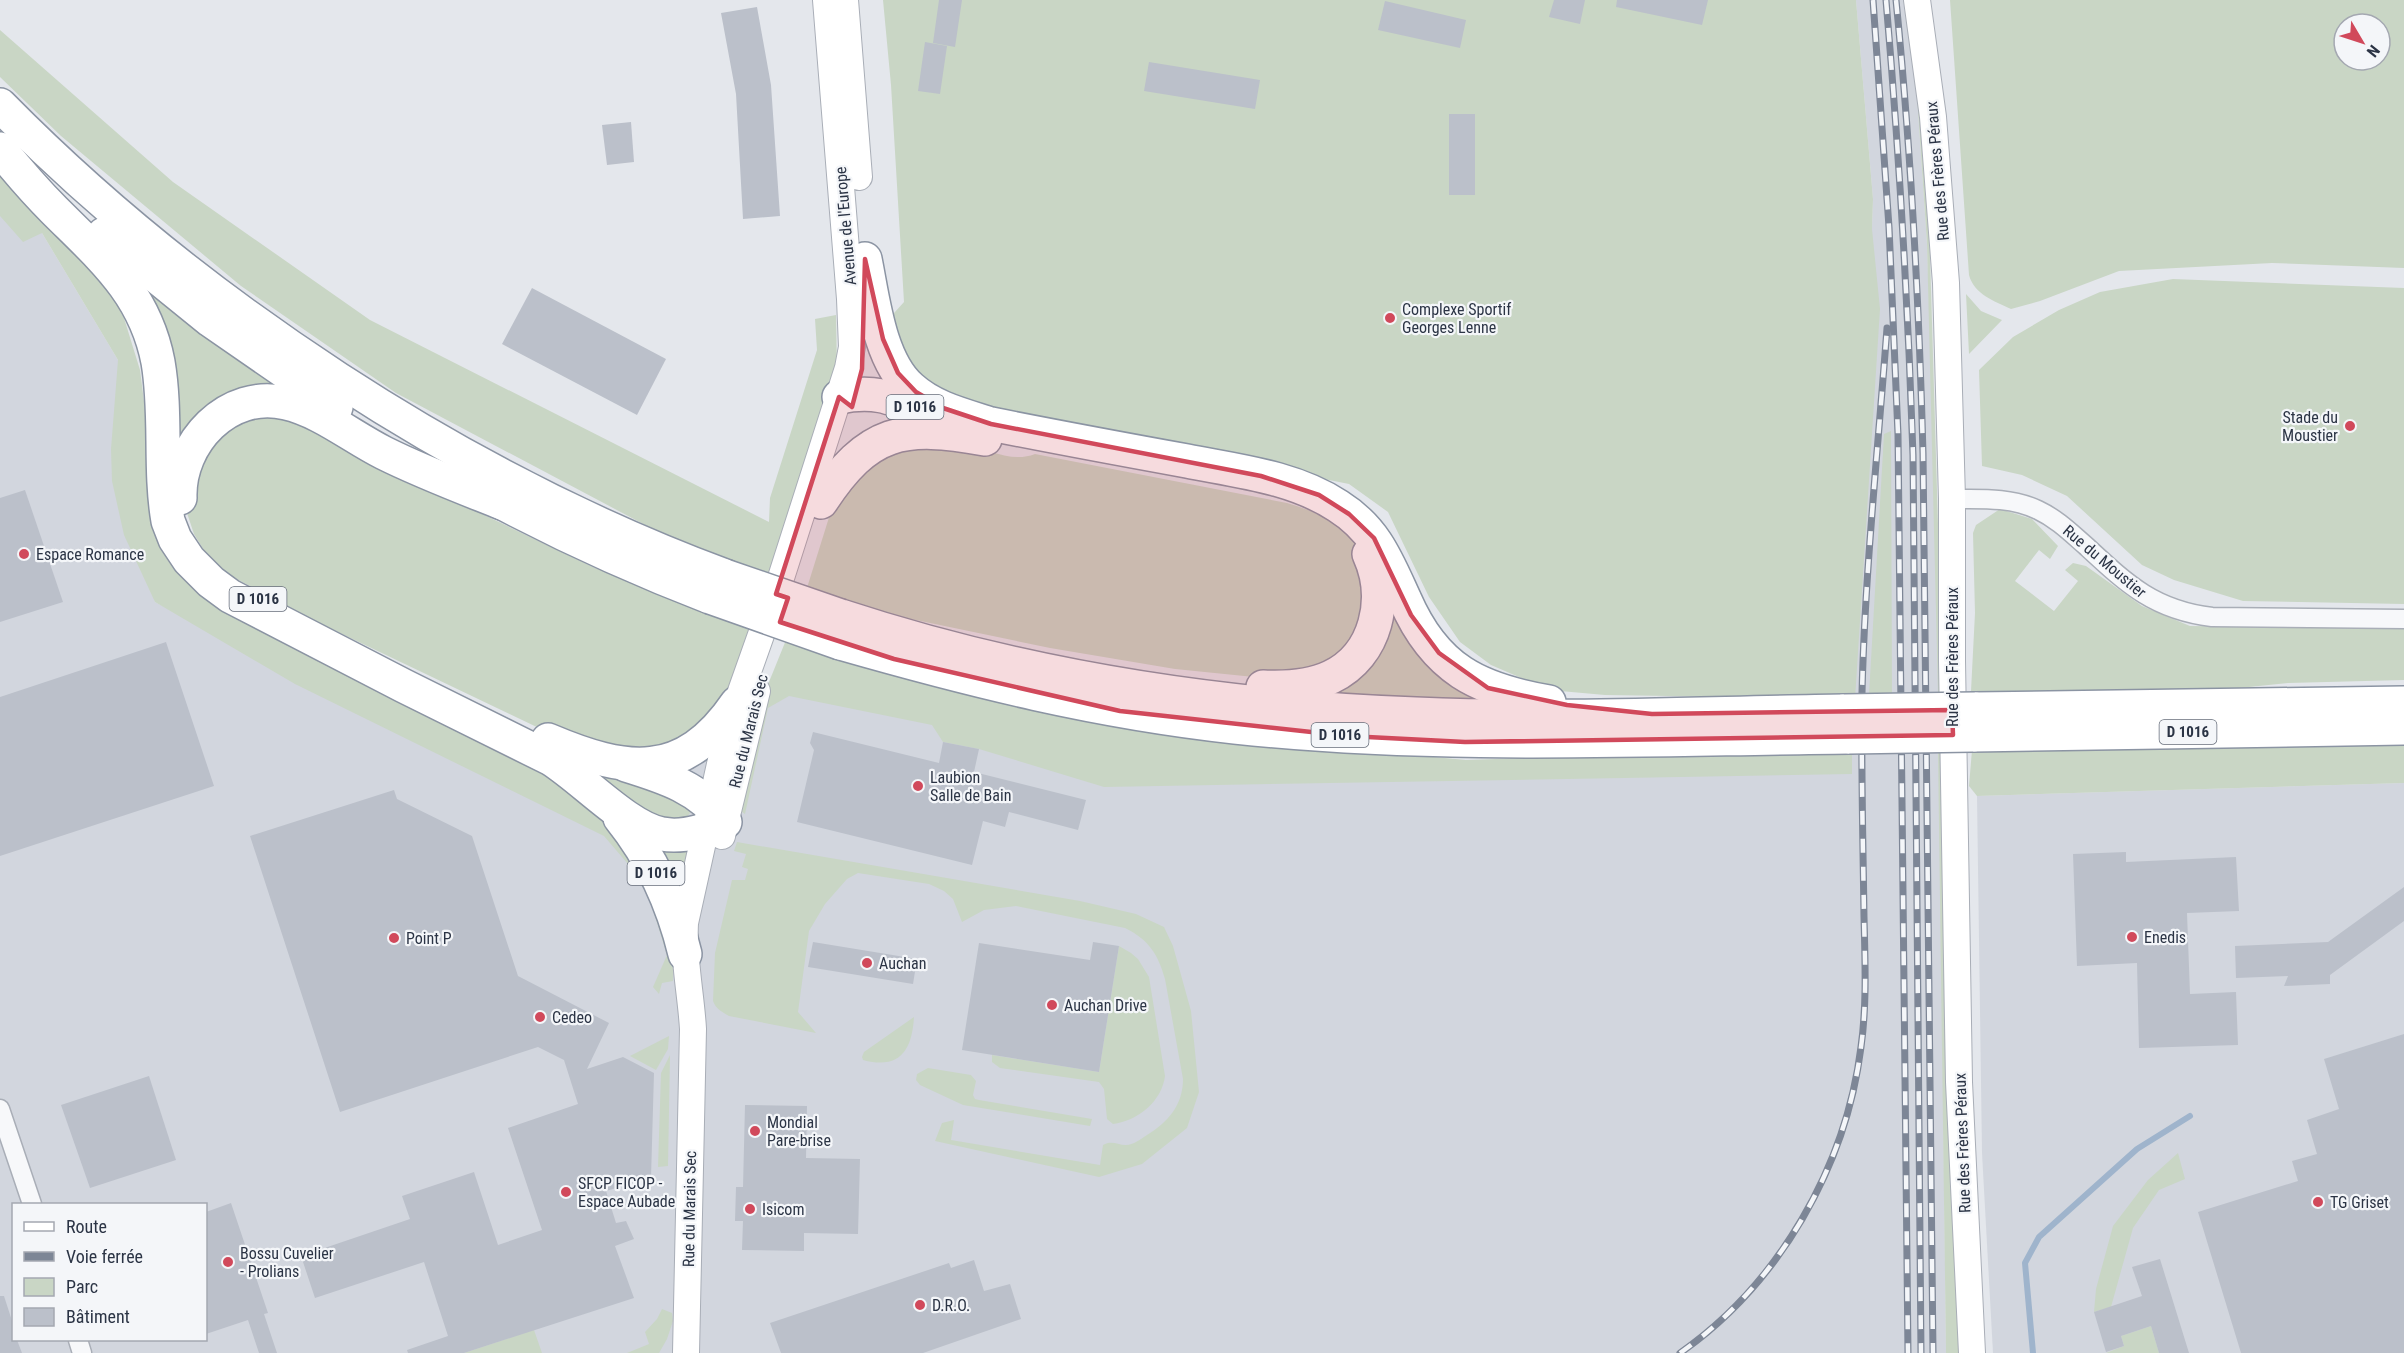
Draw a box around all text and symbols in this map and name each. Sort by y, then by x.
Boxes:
north arrow [2332,12,2392,72]
text: N [2363,41,2384,61]
street label: Rue des Frères Péraux [1922,100,1953,242]
street label: Avenue de l'Europe [831,166,860,286]
place label: Complexe Sportif Georges Lenne [1402,300,1511,337]
marker: Complexe Sportif Georges Lenne [1383,311,1397,325]
road number: D 1016 [886,395,944,419]
place label: Stade du Moustier [2282,408,2338,445]
marker: Stade du Moustier [2343,419,2357,433]
street label: Rue du Moustier [2059,521,2150,602]
place label: Espace Romance [36,545,144,564]
marker: Espace Romance [17,547,31,561]
road number: D 1016 [230,587,286,611]
street label: Rue des Frères Péraux [1943,587,1962,727]
street label: Rue du Marais Sec [725,672,772,790]
road number: D 1016 [2160,720,2216,744]
road number: D 1016 [1312,723,1368,747]
place label: Laubion Salle de Bain [930,768,1011,805]
marker: Laubion Salle de Bain [911,779,925,793]
road number: D 1016 [628,861,684,885]
place label: Enedis [2144,928,2186,947]
place label: Point P [406,929,452,948]
marker: Enedis [2125,930,2139,944]
marker: Point P [387,931,401,945]
place label: Auchan [879,954,926,973]
marker: Auchan [860,956,874,970]
place label: Auchan Drive [1064,996,1147,1015]
marker: Auchan Drive [1045,998,1059,1012]
place label: Cedeo [552,1008,592,1027]
marker: Cedeo [533,1010,547,1024]
street label: Rue des Frères Péraux [1951,1073,1974,1213]
place label: Mondial Pare-brise [767,1113,831,1150]
marker: Mondial Pare-brise [748,1124,762,1138]
street label: Rue du Marais Sec [679,1151,700,1267]
place label: SFCP FICOP - Espace Aubade [578,1174,675,1211]
marker: SFCP FICOP - Espace Aubade [559,1185,573,1199]
place label: TG Griset [2330,1193,2389,1212]
marker: TG Griset [2311,1195,2325,1209]
place label: Isicom [762,1200,804,1219]
marker: Isicom [743,1202,757,1216]
legend [12,1203,207,1341]
text: Route [66,1216,107,1237]
place label: Bossu Cuvelier - Prolians [240,1244,334,1281]
text: Voie ferrée [66,1246,143,1267]
marker: Bossu Cuvelier - Prolians [221,1255,235,1269]
text: Parc [66,1276,98,1297]
place label: D.R.O. [932,1296,970,1315]
marker: D.R.O. [913,1298,927,1312]
text: Bâtiment [66,1306,130,1327]

